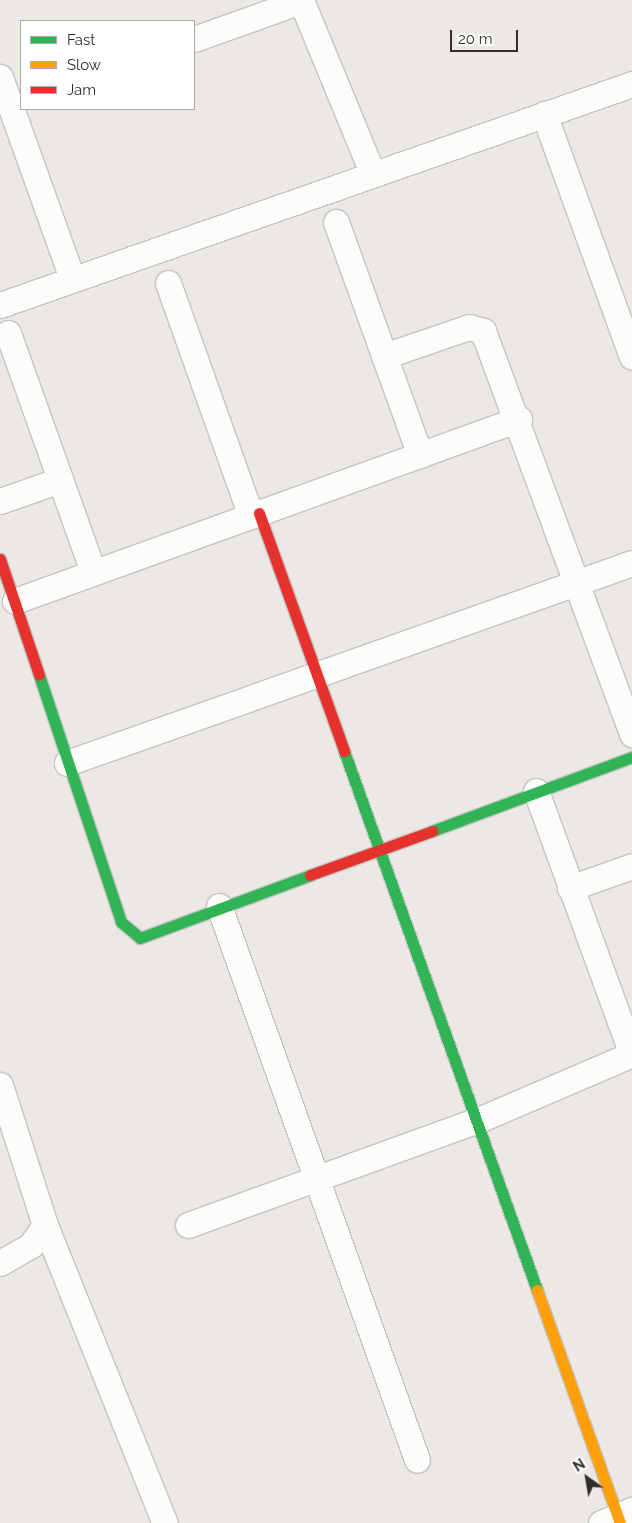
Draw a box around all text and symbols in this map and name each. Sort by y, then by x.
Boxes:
legend [20,20,195,110]
scale bar [452,20,520,52]
text: 20 m [458,30,493,48]
text: Fast [67,31,95,49]
text: Slow [67,56,101,74]
text: Jam [67,81,96,99]
north arrow [562,1453,612,1503]
text: N [570,1456,588,1475]

